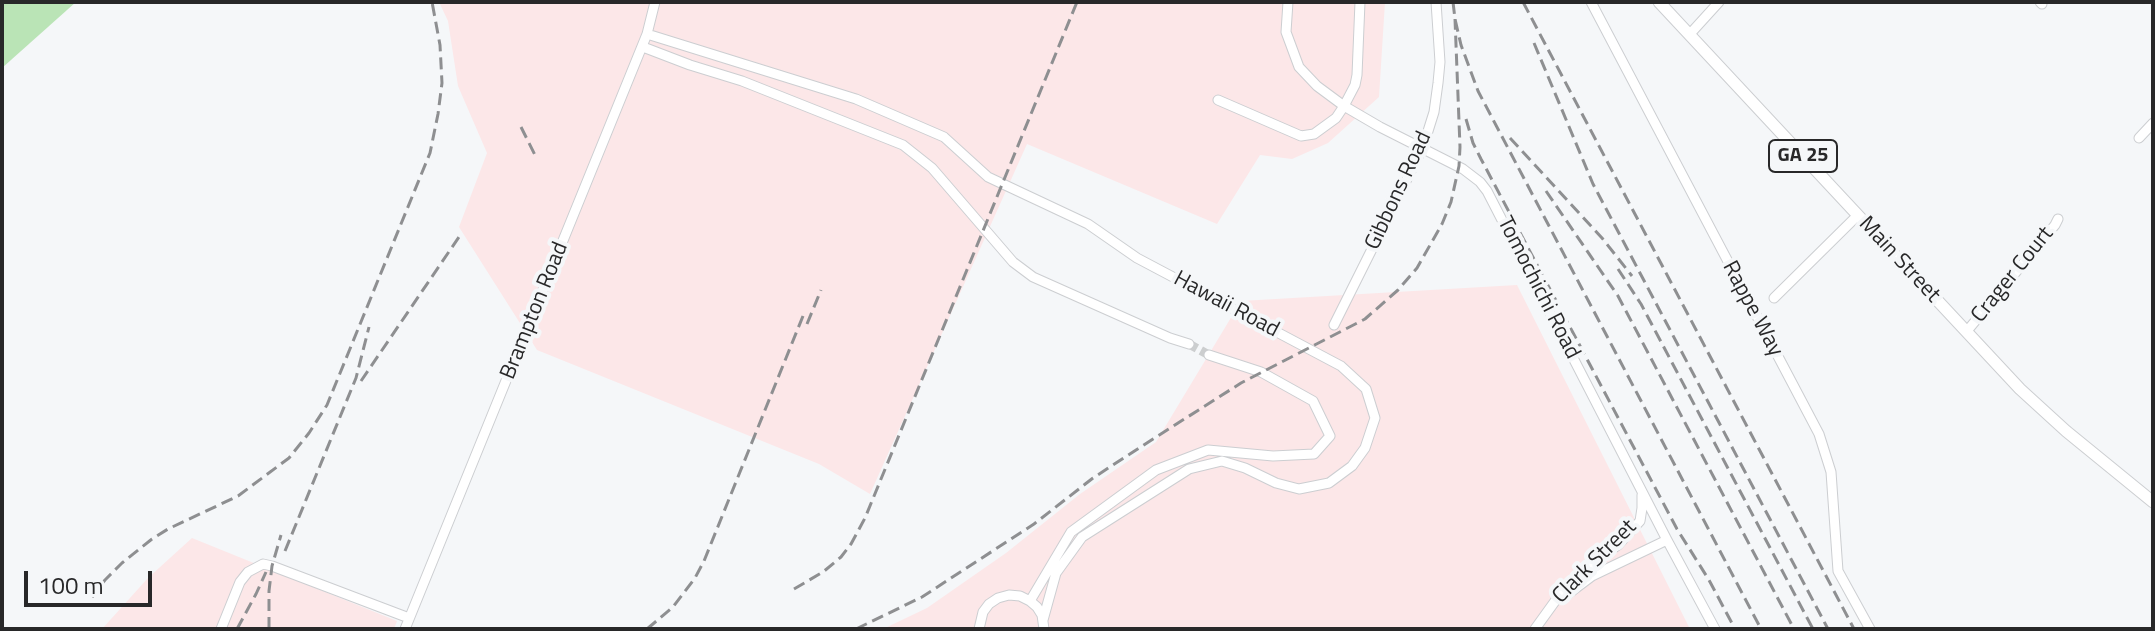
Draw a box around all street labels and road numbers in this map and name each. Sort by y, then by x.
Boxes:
street label: Gibbons Road [1360,128,1438,254]
road number: GA 25 [1769,140,1837,172]
street label: Tomochichi Road [1491,212,1585,364]
street label: Main Street [1853,212,1945,308]
street label: Crager Court [1966,222,2060,328]
street label: Brampton Road [495,238,575,384]
street label: Rappe Way [1716,257,1788,361]
street label: Hawaii Road [1169,266,1283,344]
street label: Clark Street [1548,515,1642,609]

